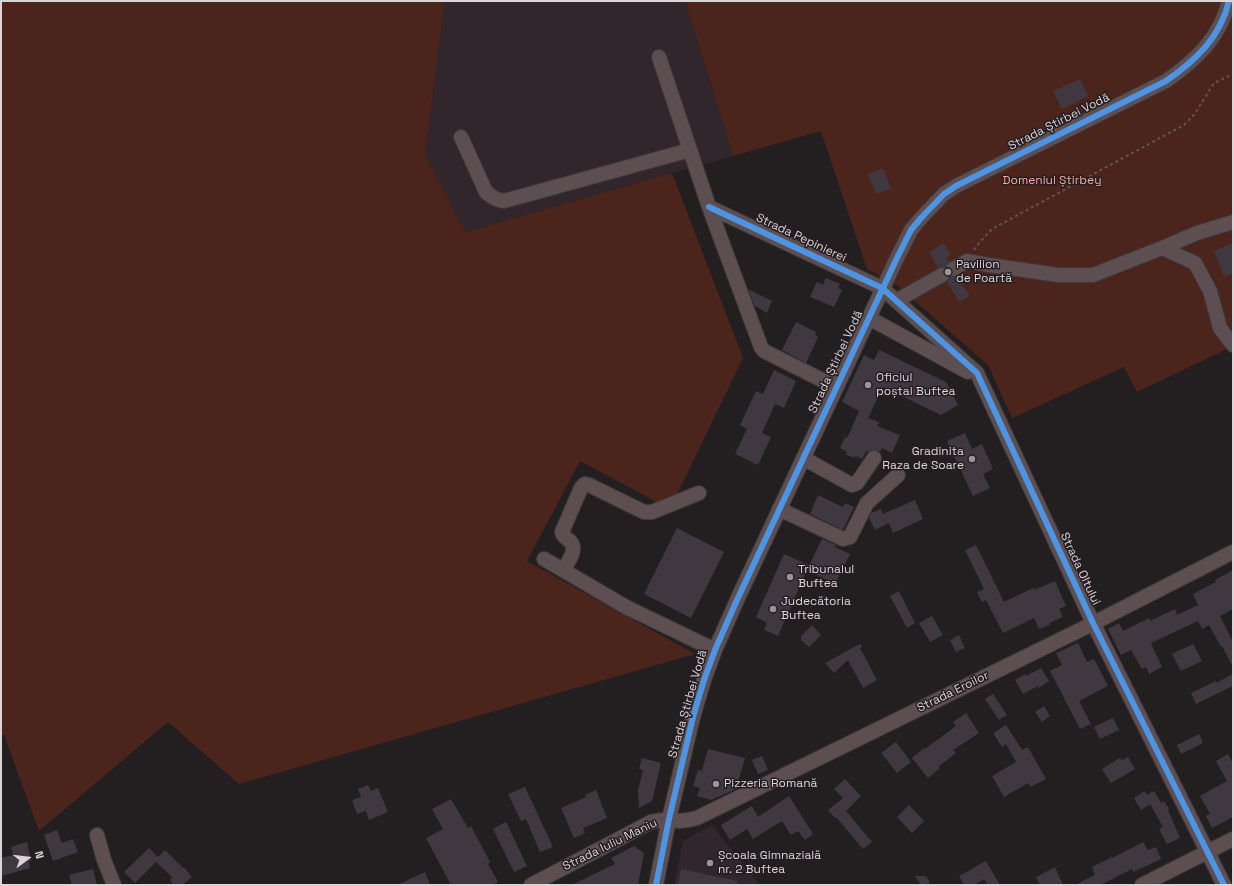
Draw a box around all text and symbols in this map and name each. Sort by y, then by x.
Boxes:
street label: Strada Știrbei Vodă [1006,90,1112,154]
park label: Domeniul Știrbey [1003,174,1101,188]
street label: Strada Pepinierei [753,211,849,265]
place label: Pavilion de Poartă [956,258,1012,286]
marker: Pavilion de Poartă [943,267,953,277]
street label: Strada Știrbei Vodă [806,308,866,416]
place label: Oficiul poștal Buftea [876,371,955,399]
marker: Oficiul poștal Buftea [863,380,873,390]
place label: Gradinita Raza de Soare [882,445,964,473]
marker: Gradinita Raza de Soare [967,454,977,464]
street label: Strada Oltului [1057,530,1103,608]
place label: Tribunalul Buftea [798,563,854,591]
marker: Tribunalul Buftea [785,572,795,582]
place label: Judecătoria Buftea [781,595,851,623]
marker: Judecătoria Buftea [768,604,778,614]
street label: Strada Știrbei Vodă [666,648,710,760]
street label: Strada Eroilor [915,668,991,716]
place label: Pizzeria Romană [724,777,817,791]
marker: Pizzeria Romană [711,779,721,789]
street label: Strada Iuliu Maniu [560,816,660,874]
north arrow [8,838,48,878]
place label: Școala Gimnazială nr. 2 Buftea [718,849,821,877]
text: N [32,850,47,860]
marker: Școala Gimnazială nr. 2 Buftea [705,858,715,868]

